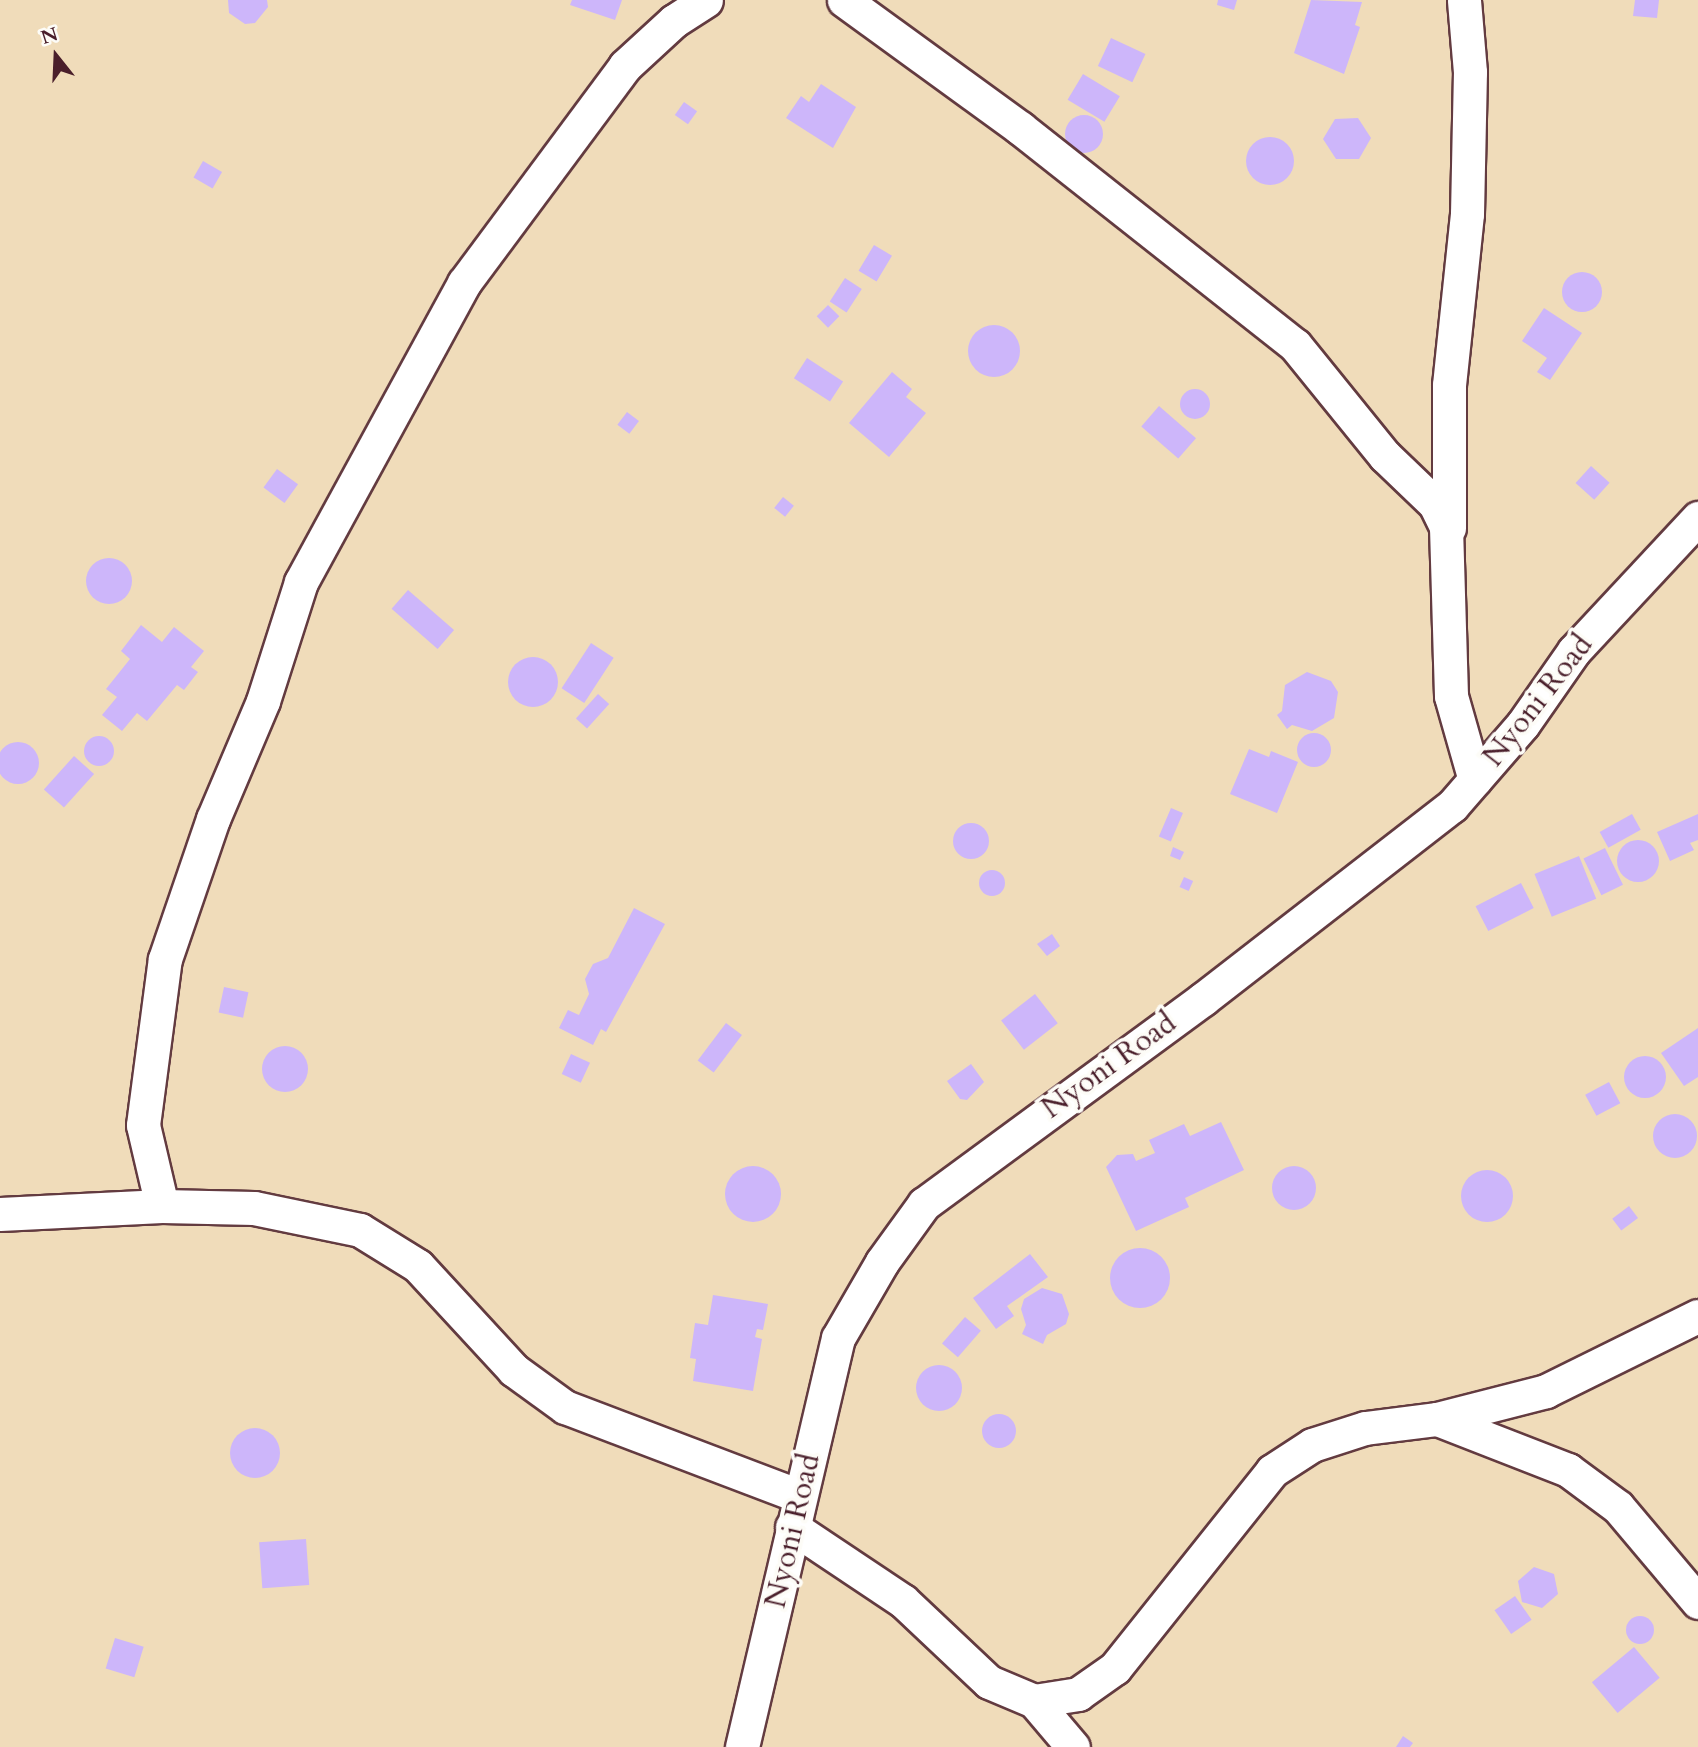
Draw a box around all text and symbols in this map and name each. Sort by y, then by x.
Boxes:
north arrow [21,21,91,91]
text: N [38,21,61,51]
street label: Nyoni Road [1475,628,1601,774]
street label: Nyoni Road [1035,1005,1183,1127]
street label: Nyoni Road [758,1450,828,1612]

